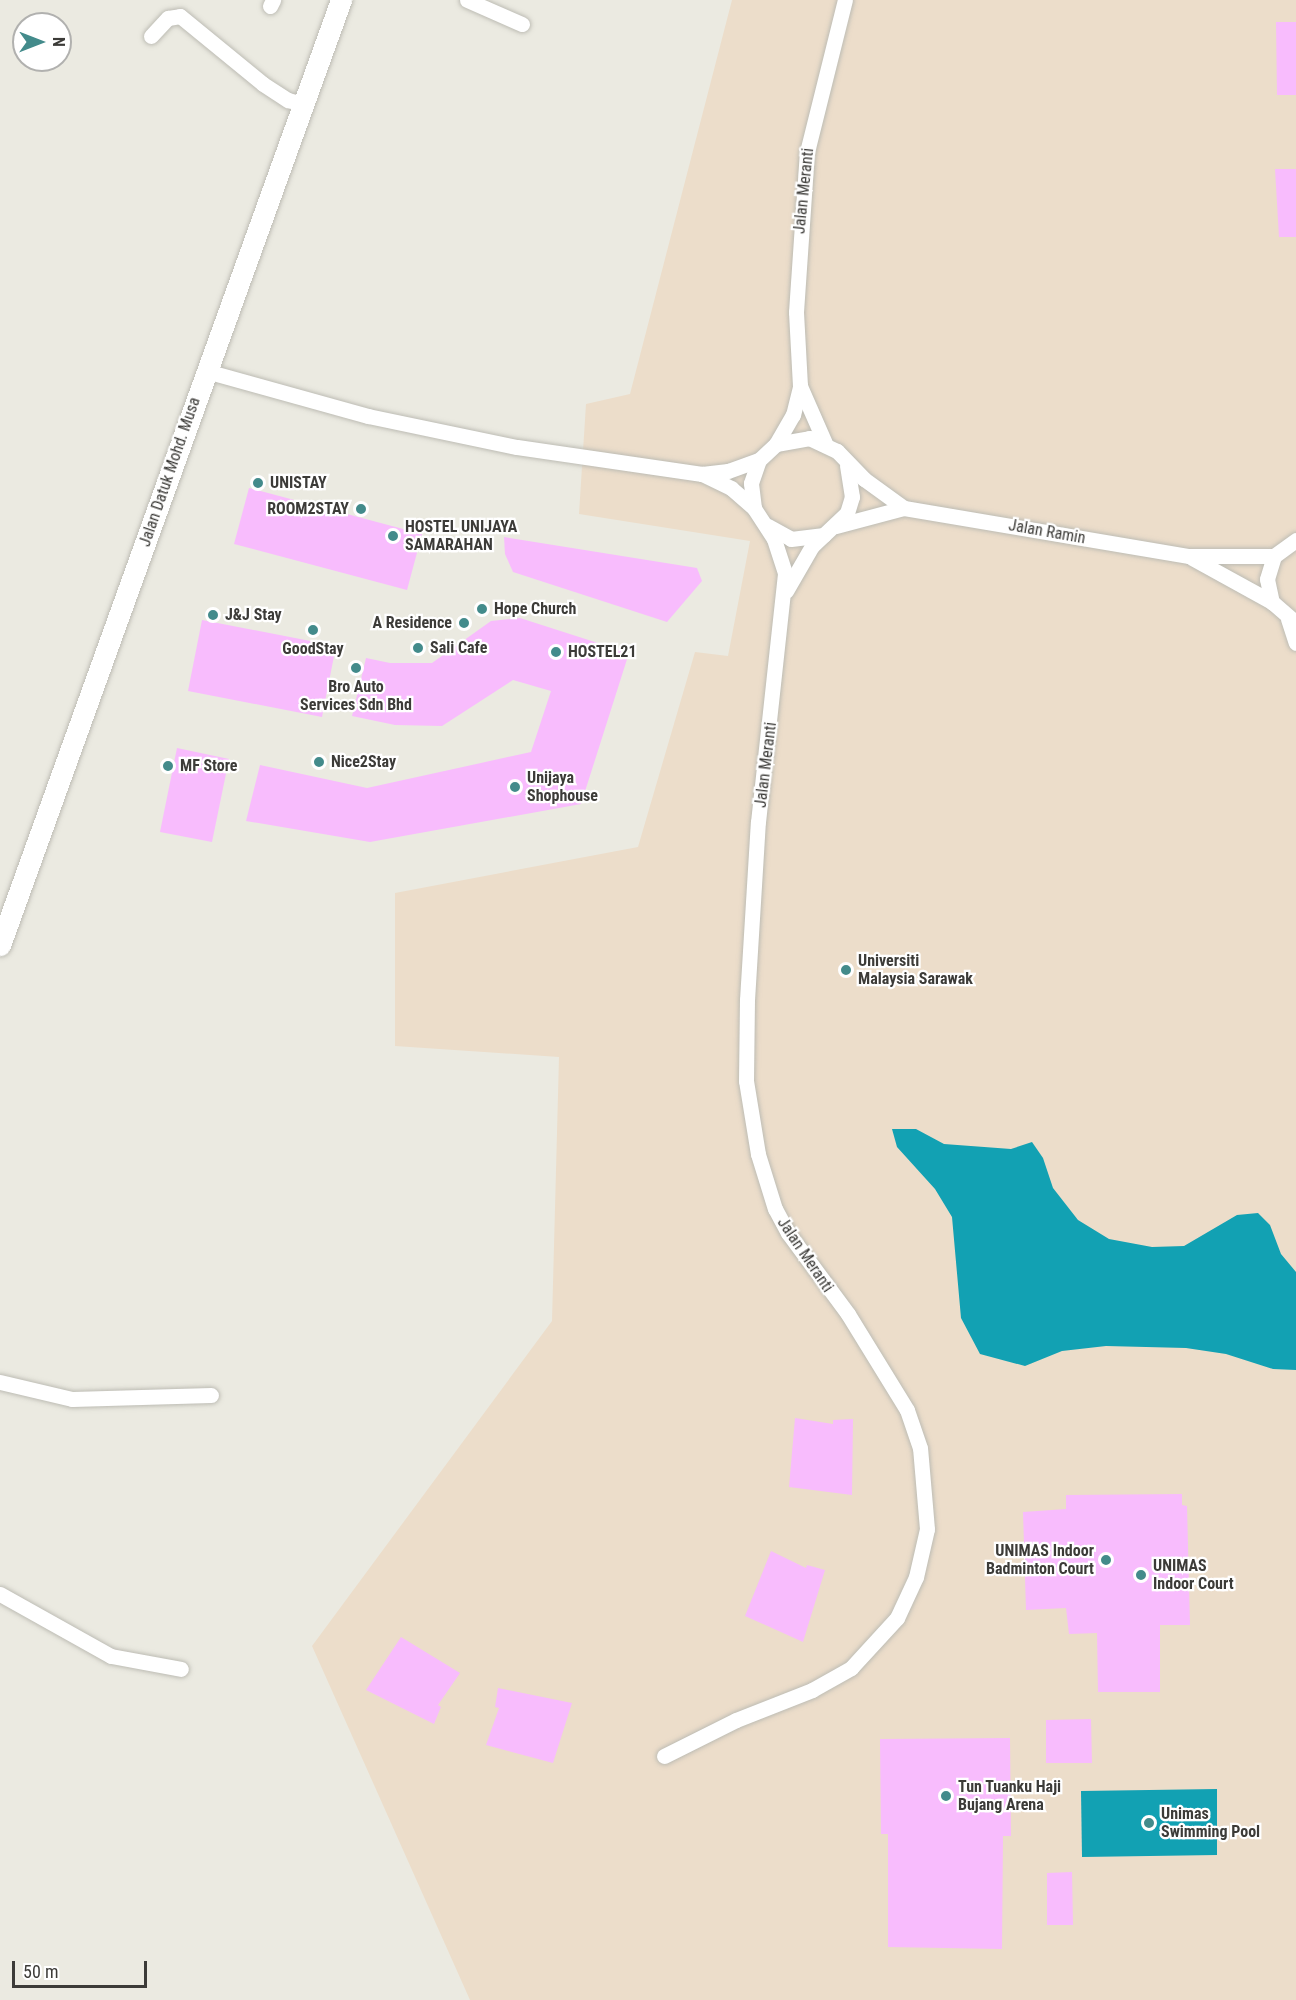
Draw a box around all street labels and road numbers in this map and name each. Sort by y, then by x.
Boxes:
street label: Jalan Meranti [790,147,818,235]
street label: Jalan Datuk Mohd. Musa [135,395,205,549]
street label: Jalan Ramin [1007,516,1087,548]
street label: Jalan Meranti [751,721,781,809]
street label: Jalan Meranti [773,1214,837,1296]

